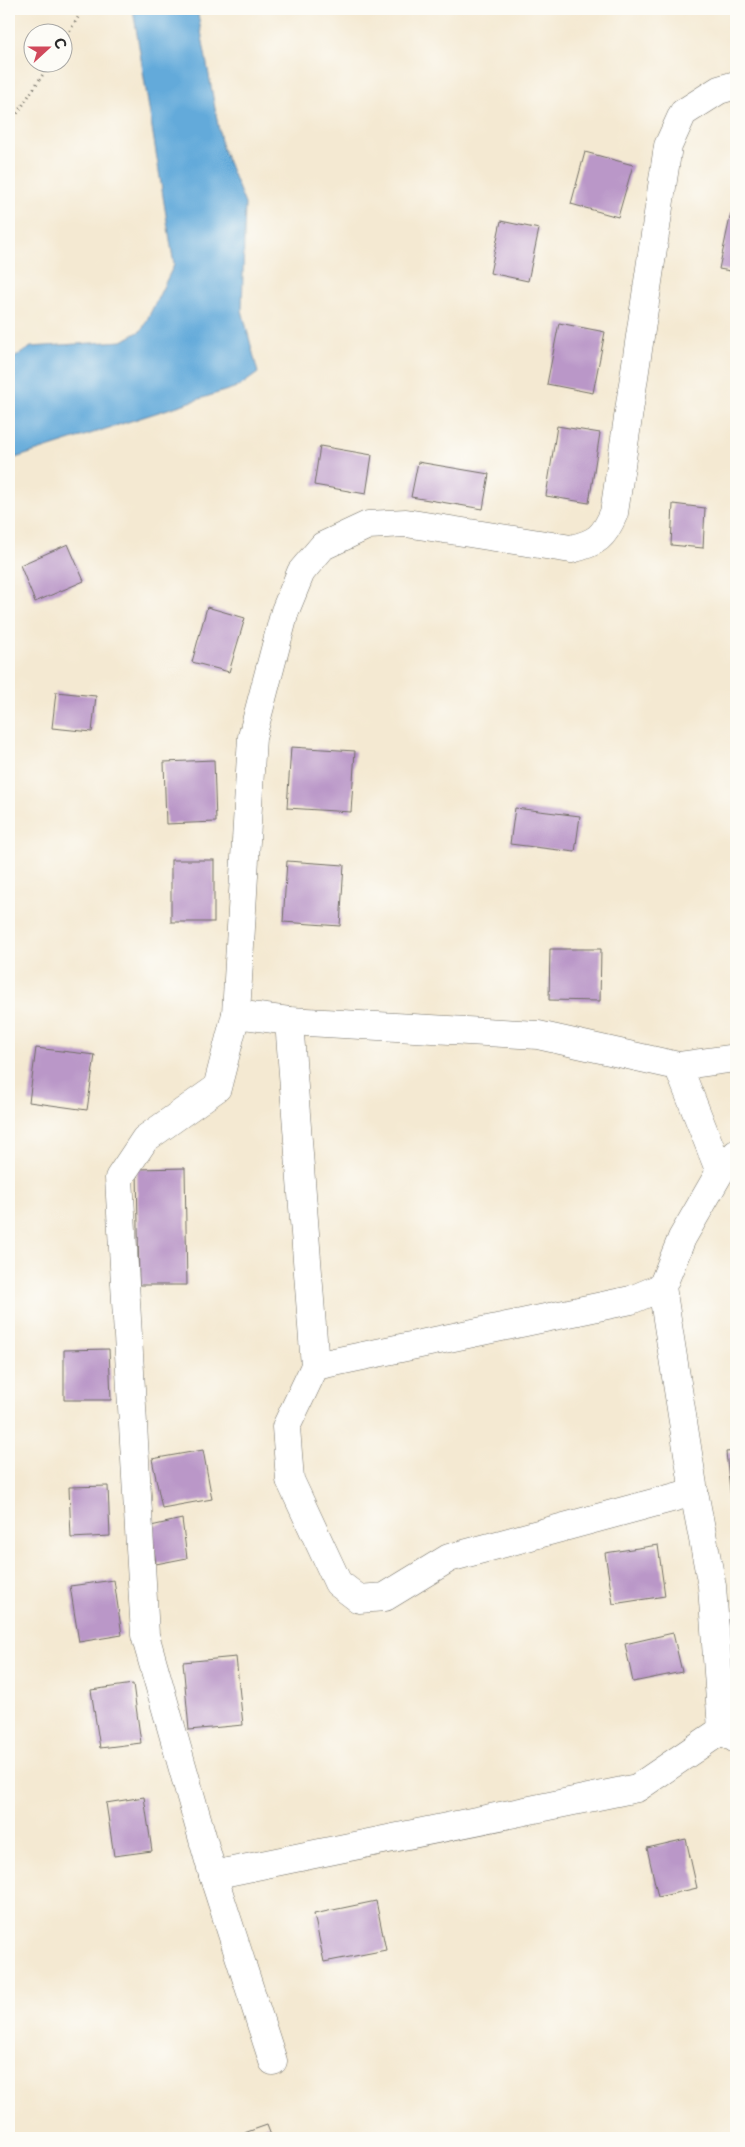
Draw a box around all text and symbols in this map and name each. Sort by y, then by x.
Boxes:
north arrow [22,22,72,72]
text: С [49,34,72,52]

